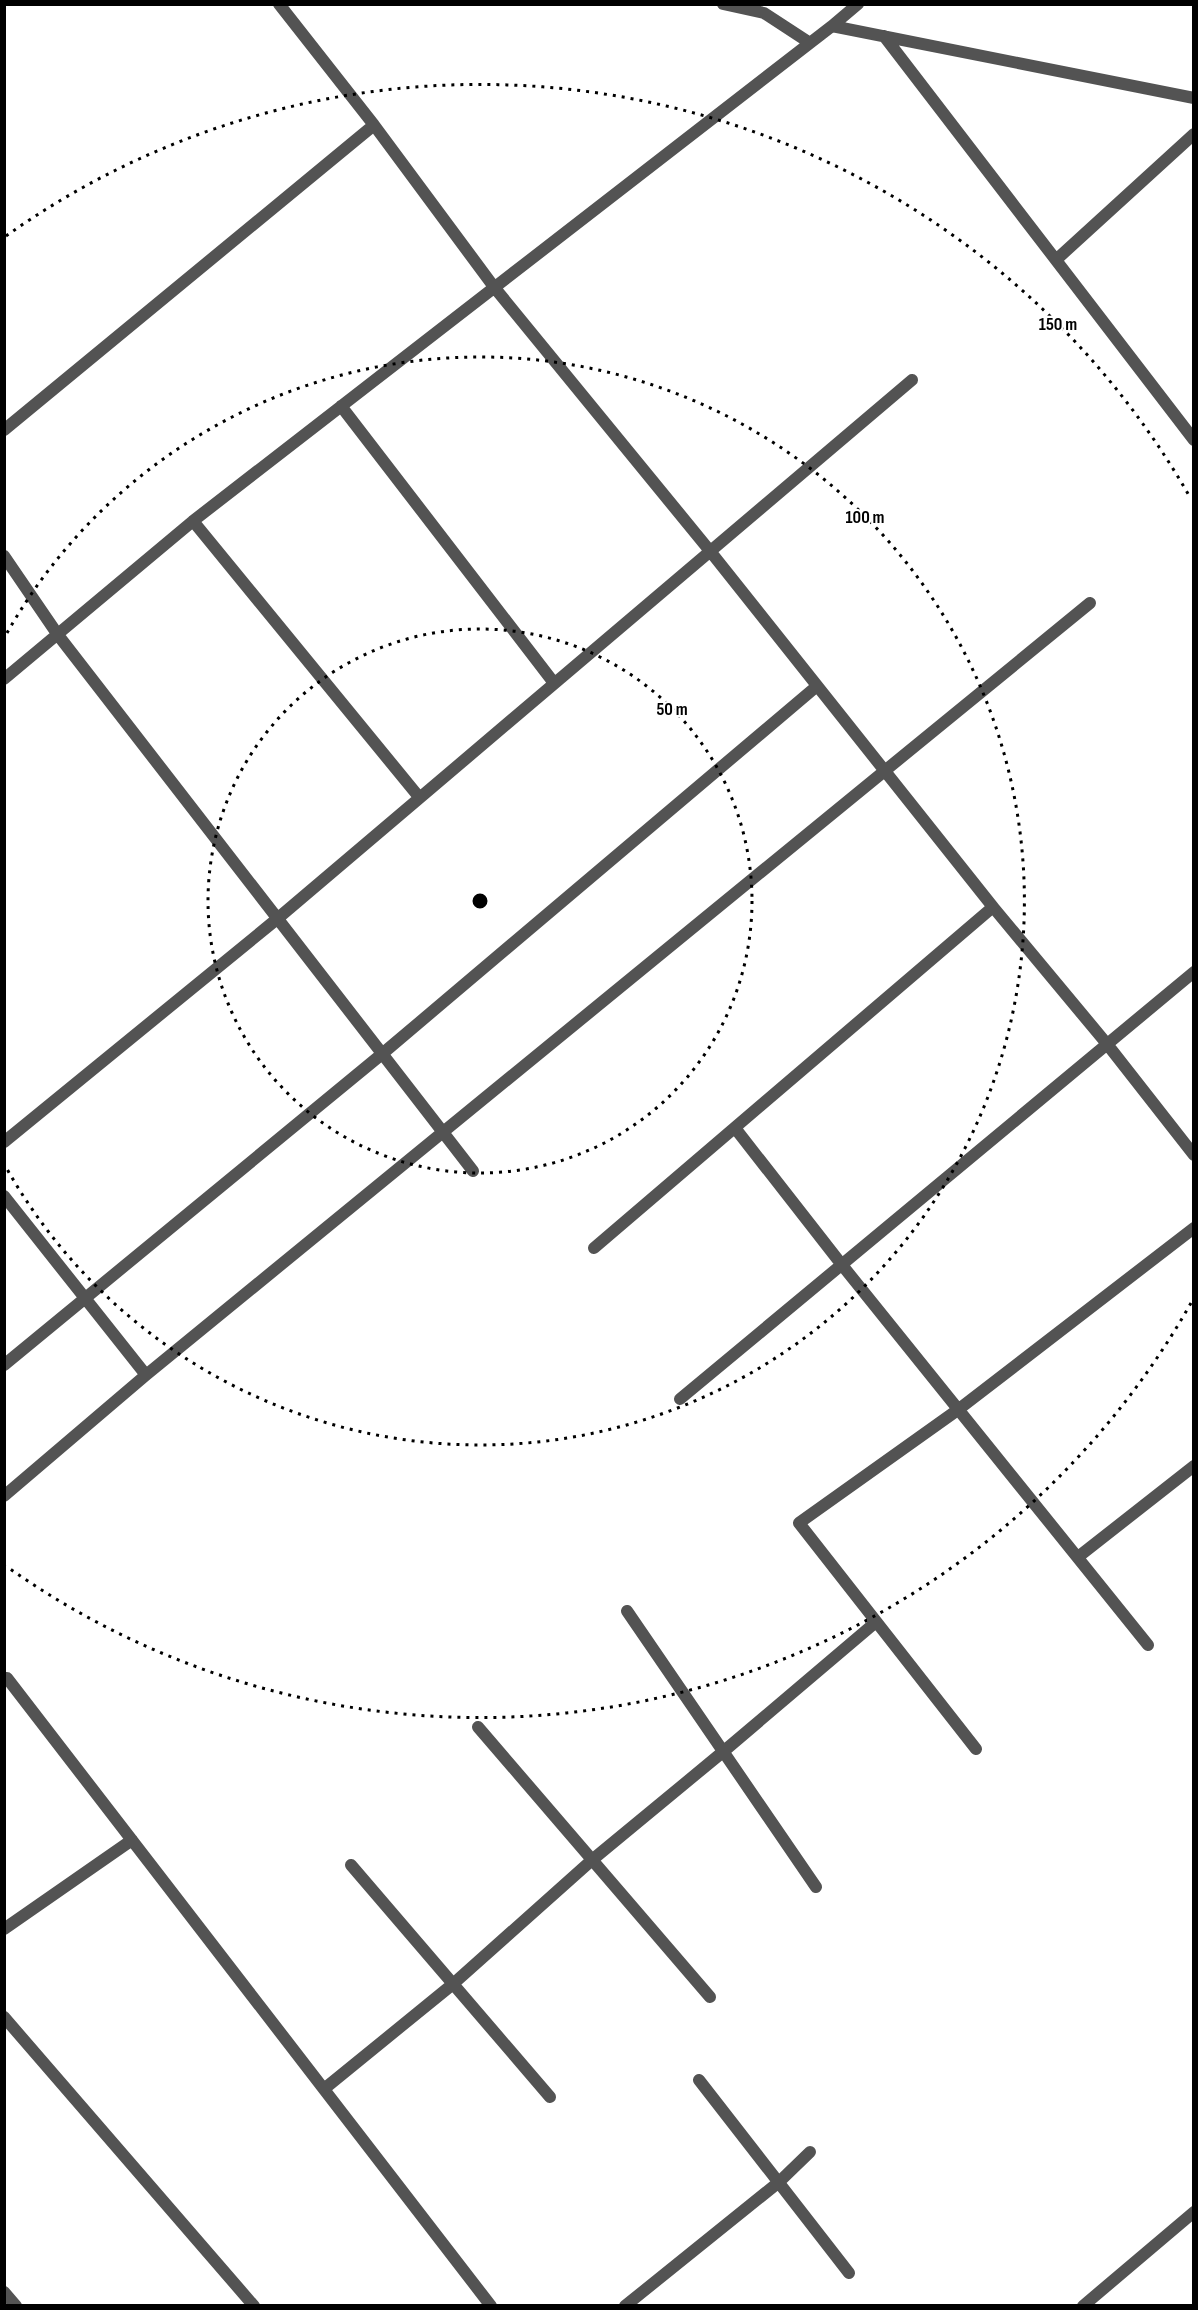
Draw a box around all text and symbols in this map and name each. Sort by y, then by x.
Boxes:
text: 150 m [1039,314,1077,335]
text: 100 m [846,507,885,528]
text: 50 m [656,699,688,720]
centre of rings [470,891,490,911]

